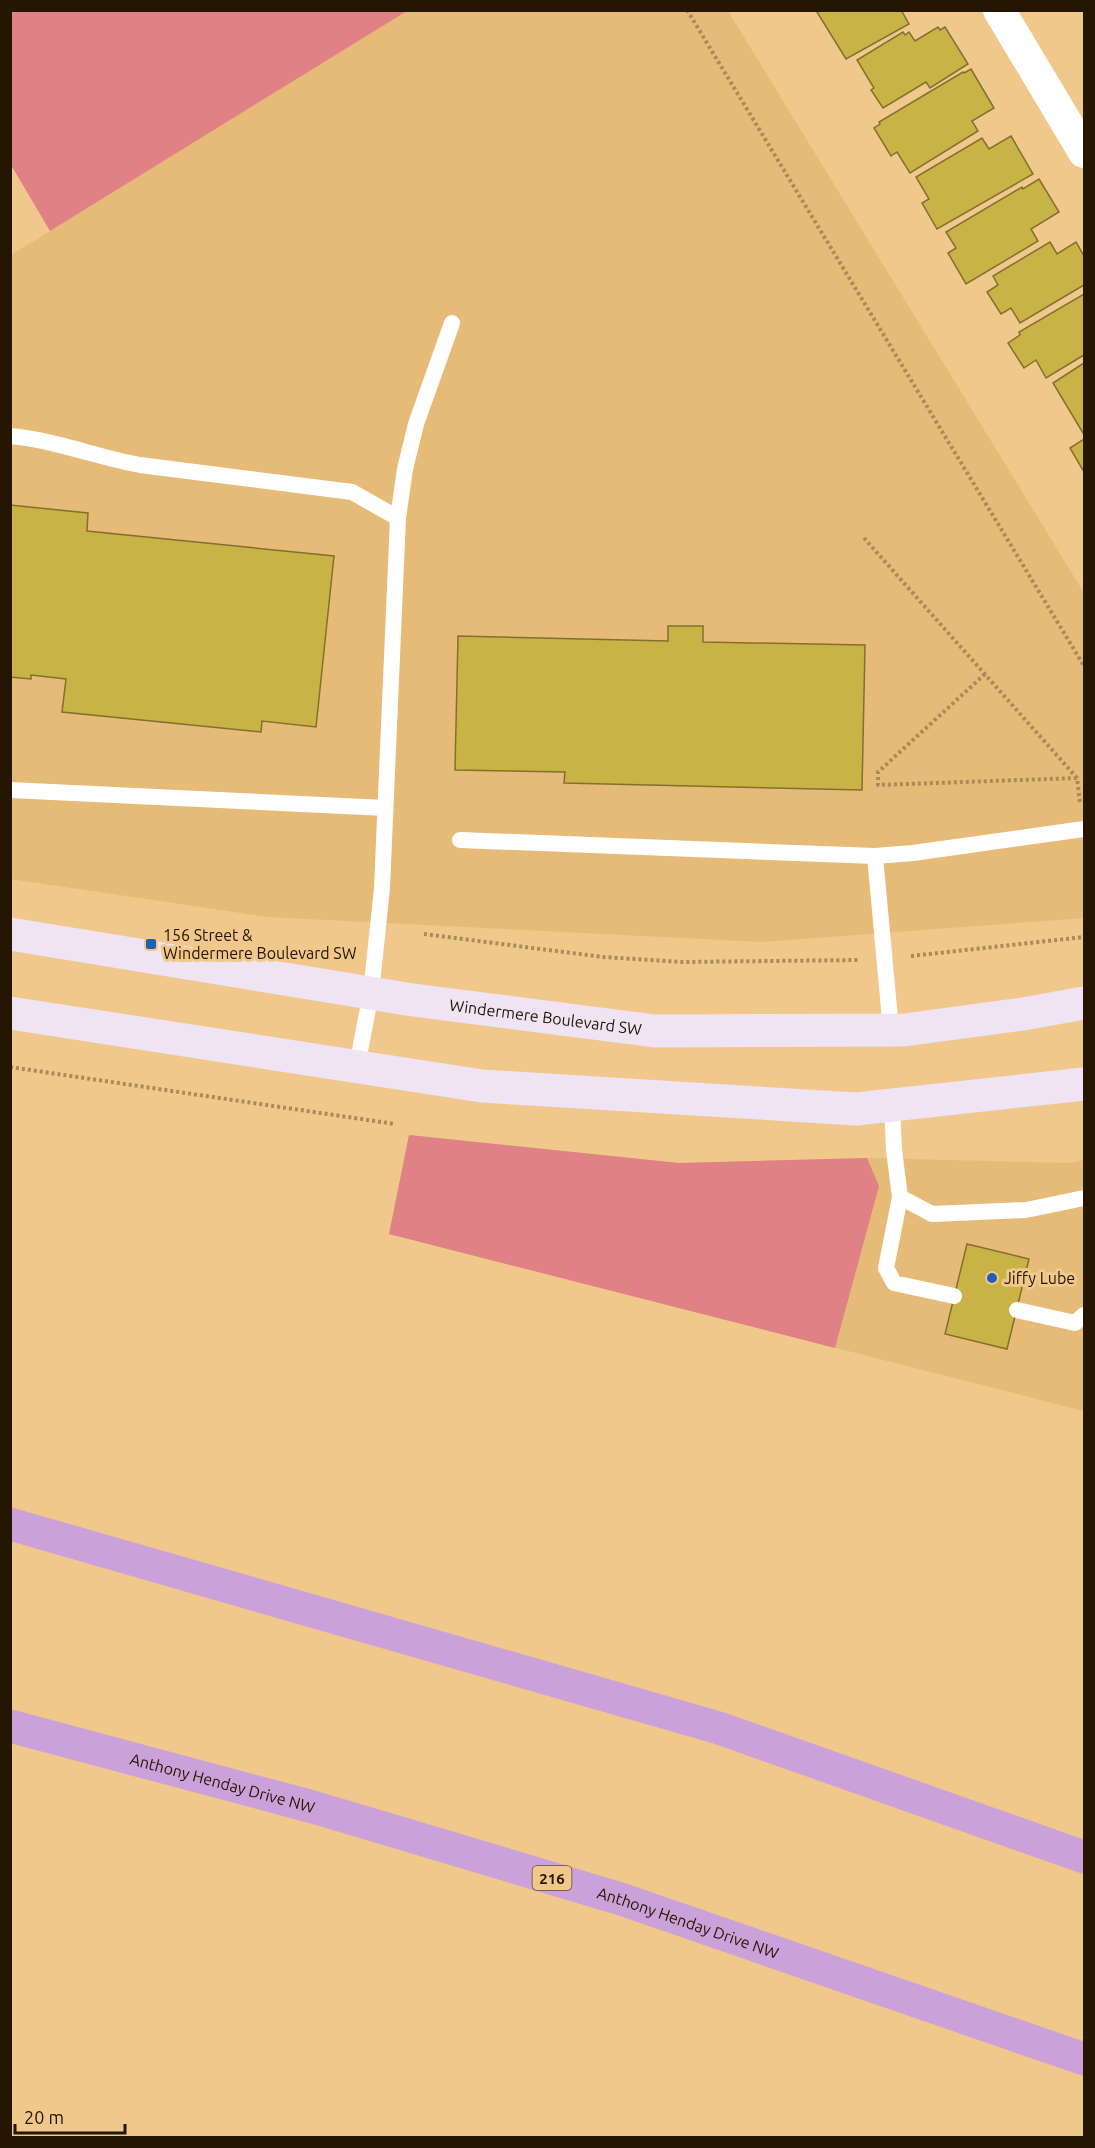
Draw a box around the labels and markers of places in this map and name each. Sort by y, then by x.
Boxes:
place label: 156 Street & Windermere Boulevard SW [163,926,357,962]
marker: 156 Street & Windermere Boulevard SW [144,937,158,951]
place label: Jiffy Lube [1004,1269,1075,1287]
marker: Jiffy Lube [985,1271,999,1285]

